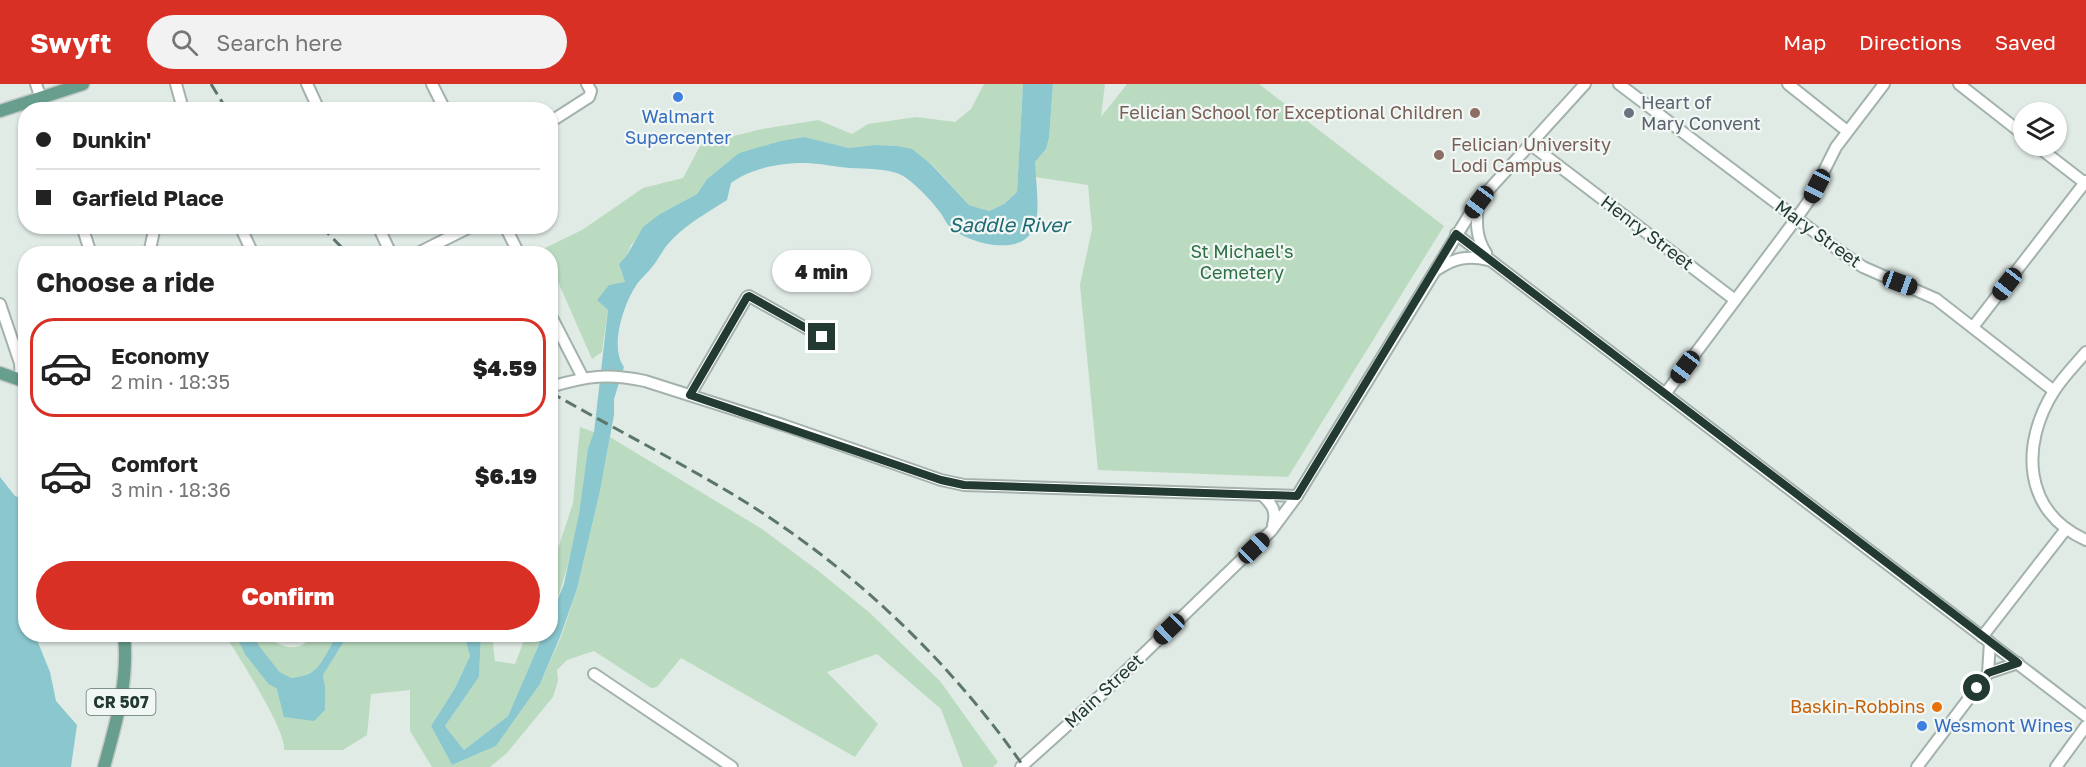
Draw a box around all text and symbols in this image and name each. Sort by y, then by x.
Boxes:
search box [147,15,567,69]
text: Swyft [30,26,111,59]
icon: search [168,26,201,59]
text: Search here [216,29,342,56]
text: Map [1783,29,1826,55]
text: Directions [1859,29,1962,55]
text: Saved [1995,29,2056,55]
marker: Walmart Supercenter [671,90,685,104]
place label: Heart of Mary Convent [1641,91,1761,134]
place label: Felician School for Exceptional Children [1119,101,1463,123]
map controls [2013,102,2067,156]
button: layers [2013,102,2067,156]
place label: Walmart Supercenter [625,105,731,148]
marker: Felician School for Exceptional Children [1468,106,1482,120]
marker: Heart of Mary Convent [1622,106,1636,120]
text: Dunkin' [72,126,151,153]
place label: Felician University Lodi Campus [1451,133,1611,176]
marker: Felician University Lodi Campus [1432,148,1446,162]
car [1801,166,1833,206]
car [1461,182,1497,222]
text: Garfield Place [72,184,224,211]
street label: Henry Street [1597,190,1698,274]
street label: Mary Street [1771,195,1866,272]
water label: Saddle River [949,212,1073,236]
park label: St Michael's Cemetery [1190,240,1294,283]
callout: 4 min [772,250,872,292]
text: 4 min [795,259,848,283]
car [1989,264,2025,304]
text: Choose a ride [36,266,215,298]
car [1880,268,1920,298]
route end [808,323,835,350]
icon: car [39,341,93,395]
text: Economy [111,342,209,369]
car [1667,347,1703,387]
text: $4.59 [473,354,537,381]
text: 2 min · 18:35 [111,369,230,393]
icon: car [39,449,93,503]
text: Comfort [111,450,198,477]
text: $6.19 [475,462,537,489]
text: 3 min · 18:36 [111,477,231,501]
car [1235,529,1273,567]
button: Confirm [36,561,540,630]
car [1150,610,1188,648]
street label: Main Street [1059,648,1147,732]
route start [1963,674,1990,701]
road number: CR 507 [86,689,156,715]
place label: Baskin-Robbins [1790,695,1925,717]
marker: Baskin-Robbins [1930,700,1944,714]
place label: Wesmont Wines [1934,714,2073,736]
marker: Wesmont Wines [1915,719,1929,733]

